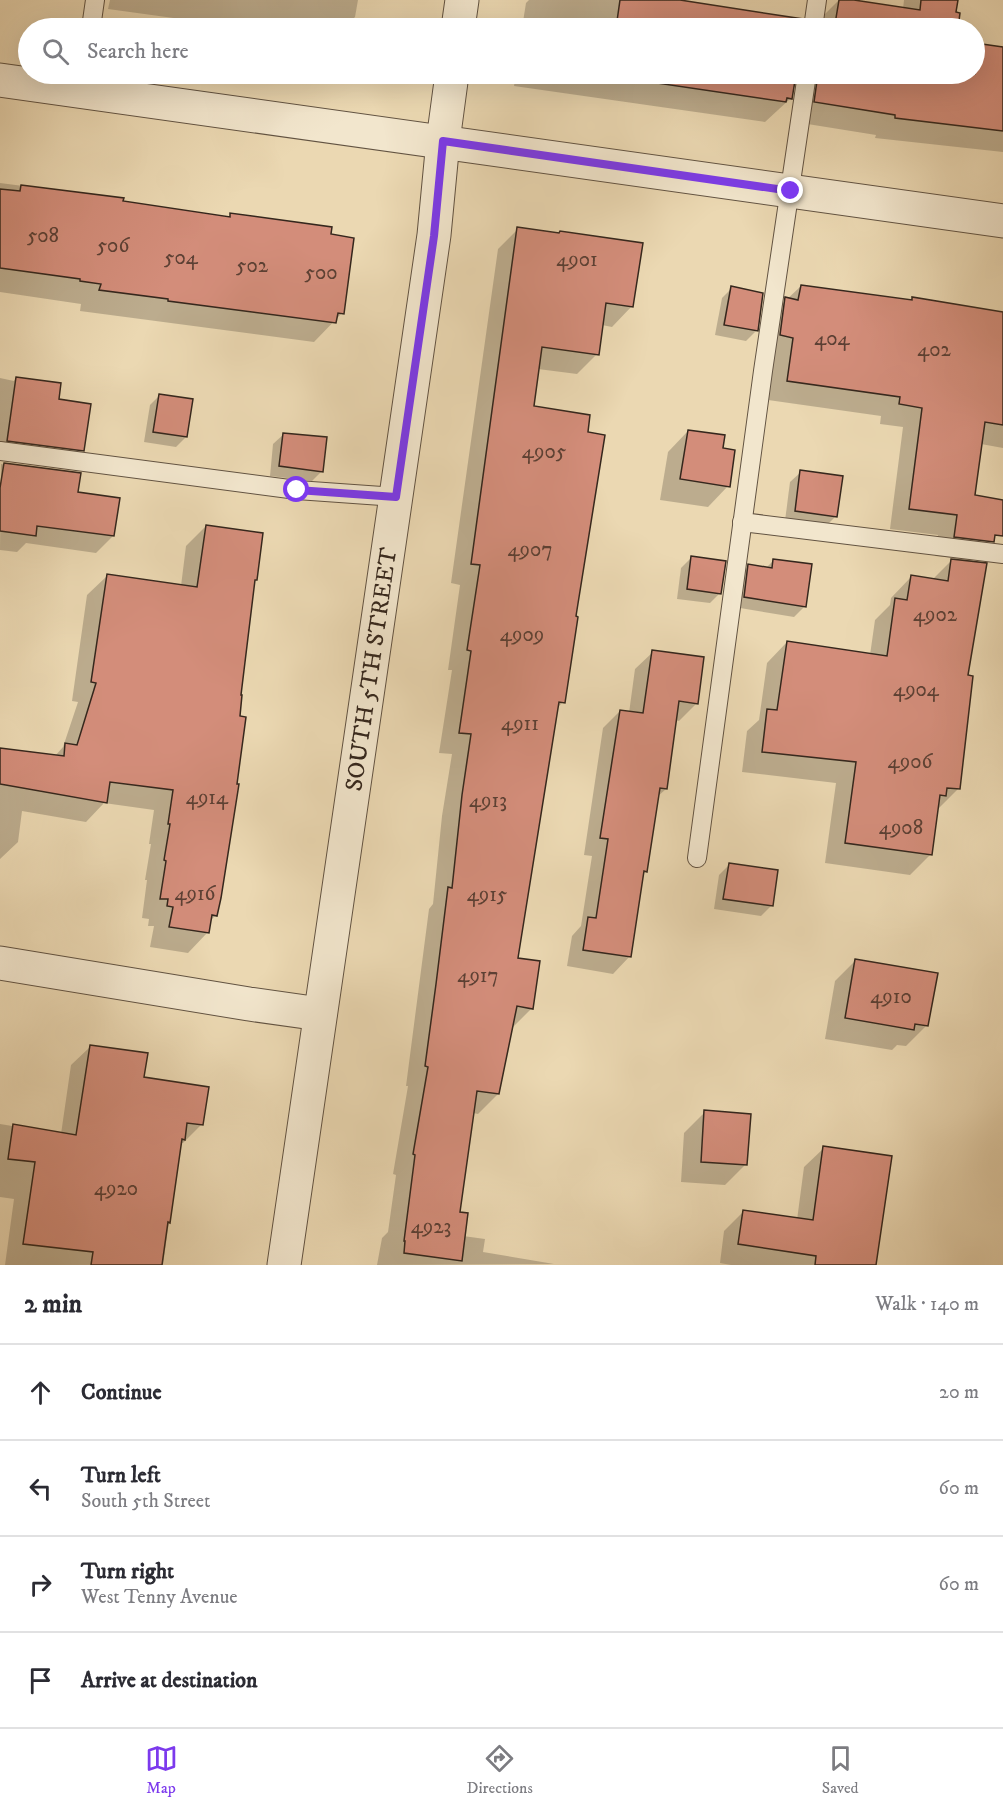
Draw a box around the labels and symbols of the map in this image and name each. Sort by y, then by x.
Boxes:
route end [777,177,803,203]
house number: 508 [27,223,59,249]
house number: 506 [97,233,130,259]
house number: 504 [164,245,199,271]
house number: 4901 [556,247,598,273]
house number: 502 [236,253,269,279]
house number: 500 [304,260,338,286]
house number: 404 [814,326,851,352]
house number: 402 [917,337,952,363]
house number: 4905 [522,439,566,465]
route start [283,476,309,502]
house number: 4907 [508,537,552,563]
street label: SOUTH 5TH STREET [339,546,404,793]
house number: 4902 [913,602,958,628]
house number: 4909 [500,622,544,648]
house number: 4904 [893,677,940,703]
house number: 4911 [501,711,539,737]
house number: 4906 [888,749,933,775]
house number: 4914 [186,785,229,811]
house number: 4913 [469,788,507,814]
house number: 4908 [879,815,923,841]
house number: 4916 [174,881,217,907]
house number: 4915 [467,882,507,908]
house number: 4917 [457,963,499,989]
house number: 4910 [870,984,912,1010]
house number: 4920 [94,1176,138,1202]
house number: 4923 [411,1214,451,1240]

